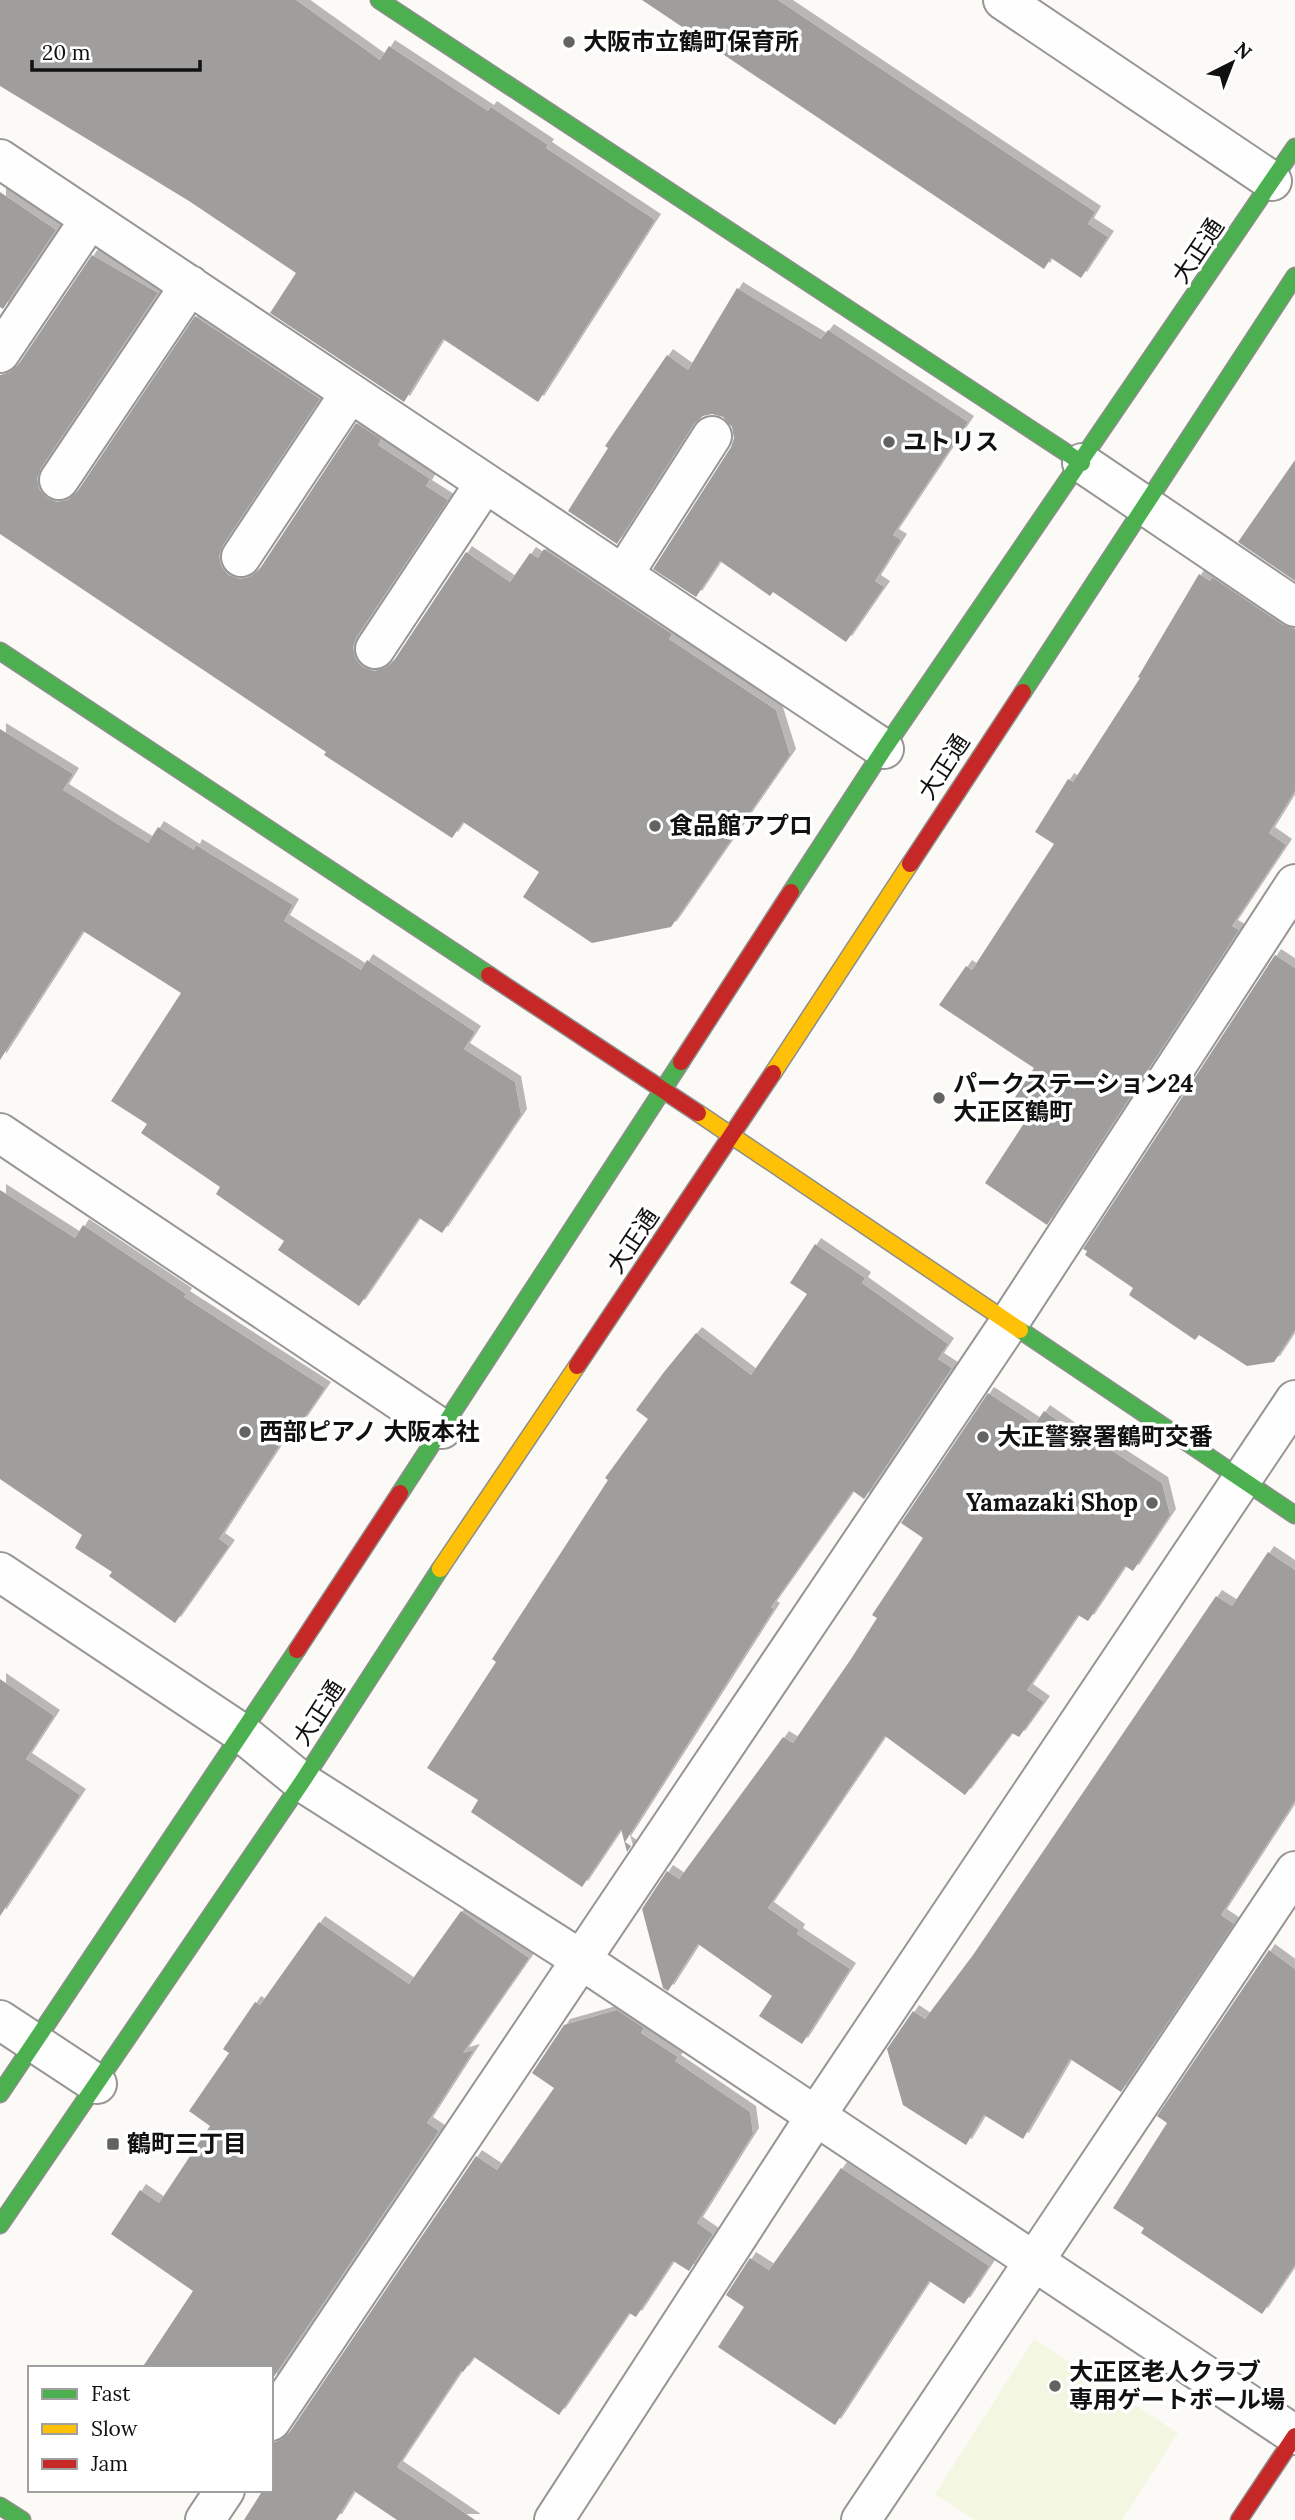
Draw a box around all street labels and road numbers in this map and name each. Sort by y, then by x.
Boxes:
street label: 大正通 [1165,212,1231,289]
street label: 大正通 [911,728,976,805]
street label: 大正通 [600,1202,666,1279]
street label: 大正通 [286,1674,351,1751]

